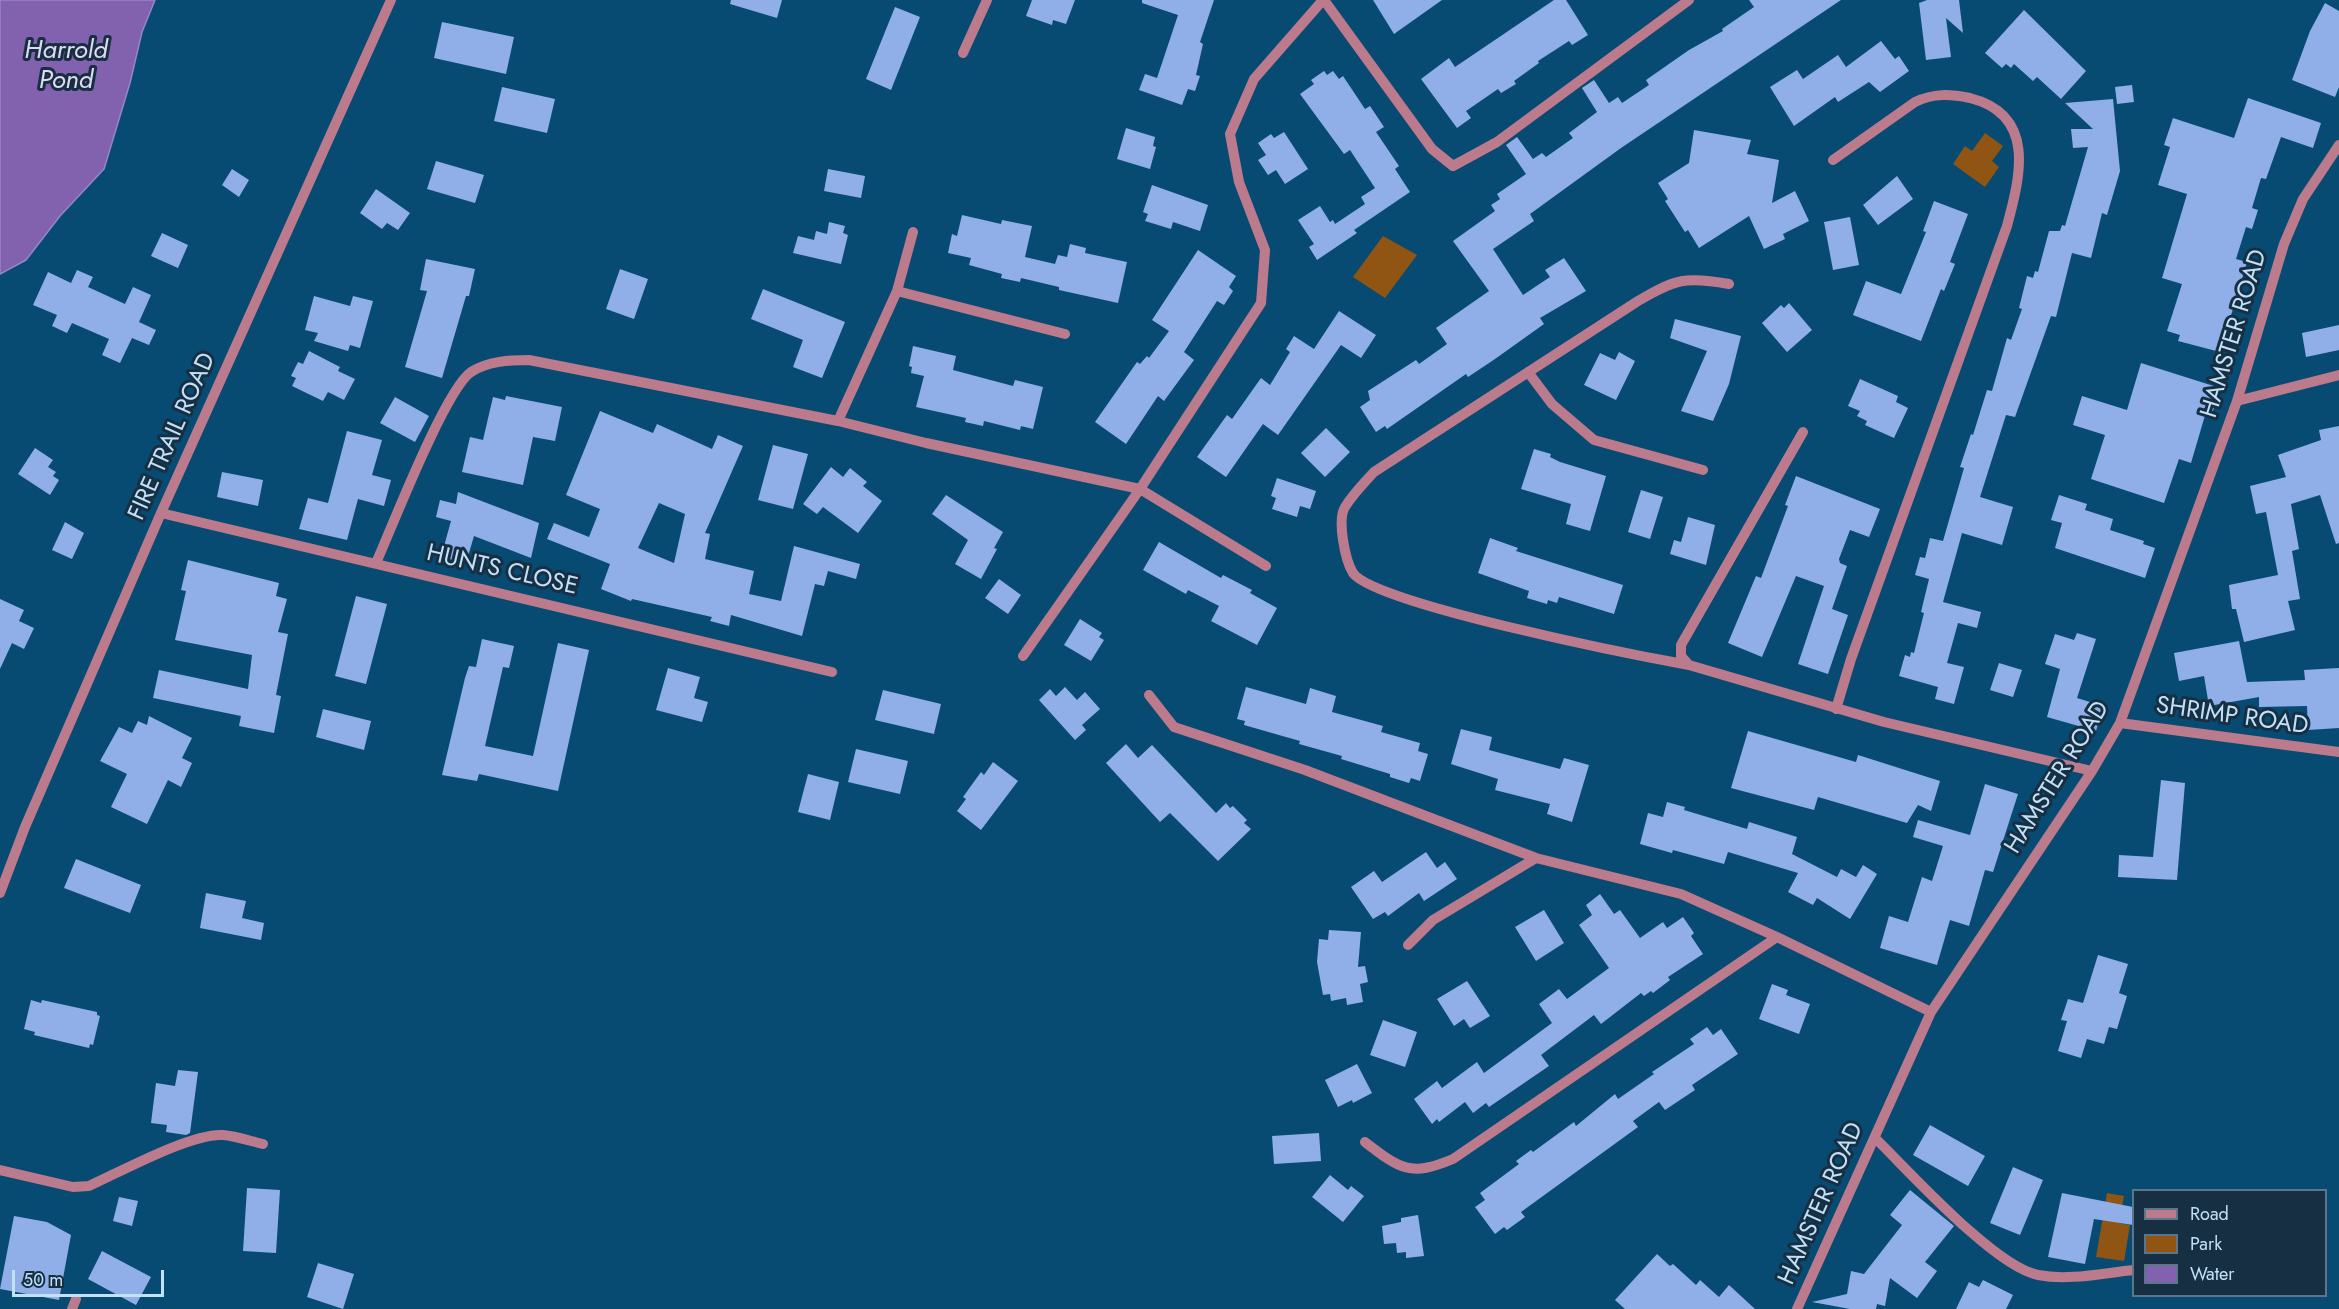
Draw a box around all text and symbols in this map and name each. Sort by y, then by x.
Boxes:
water label: Harrold Pond [24,36,108,98]
street label: HAMSTER ROAD [2196,246,2274,422]
street label: FIRE TRAIL ROAD [123,349,223,525]
street label: HUNTS CLOSE [424,540,580,602]
street label: SHRIMP ROAD [2154,692,2310,742]
street label: HAMSTER ROAD [2000,696,2116,860]
street label: HAMSTER ROAD [1773,1118,1871,1290]
legend [2132,1189,2327,1297]
text: Road [2190,1201,2229,1227]
text: Park [2190,1231,2222,1257]
scale bar [15,1258,166,1296]
text: Water [2190,1261,2234,1287]
text: 50 m [23,1267,63,1293]

